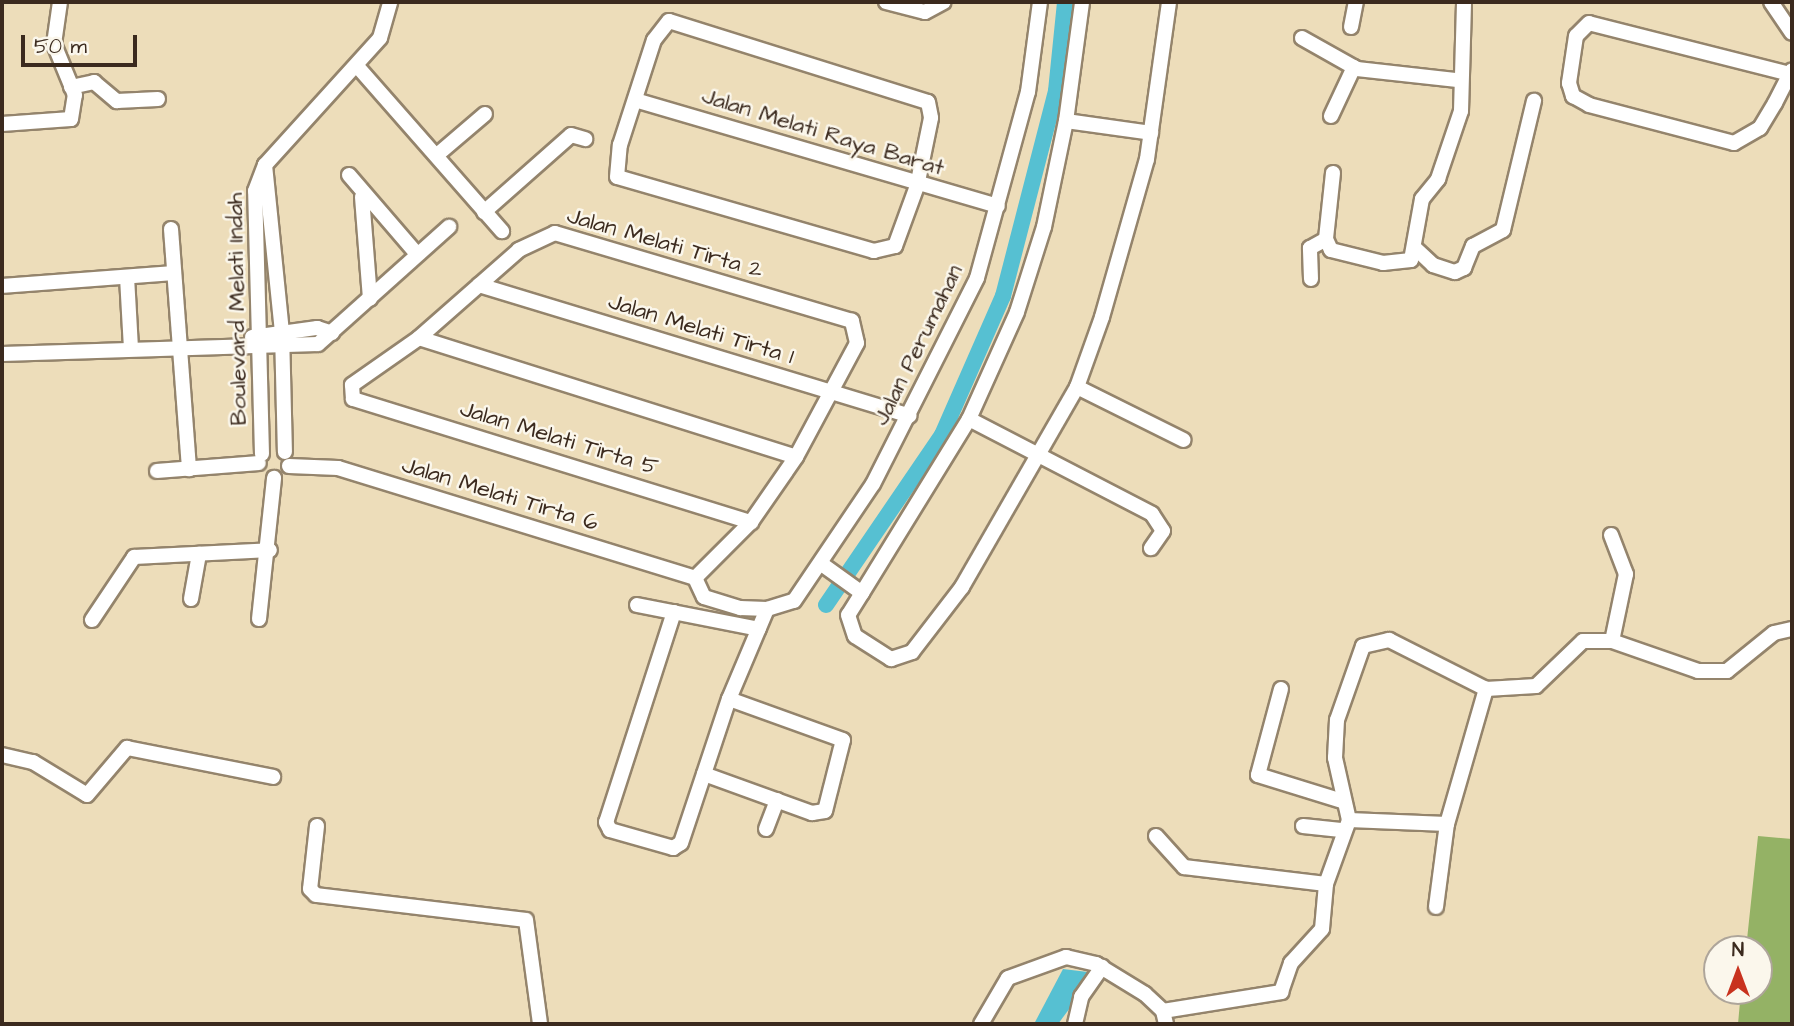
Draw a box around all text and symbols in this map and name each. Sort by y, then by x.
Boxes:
scale bar [24,21,140,65]
text: 50 m [34,32,87,61]
street label: Jalan Melati Raya Barat [698,82,948,182]
street label: Boulevard Melati Indah [221,192,253,426]
street label: Jalan Melati Tirta 2 [564,202,766,284]
street label: Jalan Perumahan [867,260,969,430]
street label: Jalan Melati Tirta 1 [605,288,797,370]
street label: Jalan Melati Tirta 5 [457,395,661,481]
street label: Jalan Melati Tirta 6 [399,451,601,537]
north arrow [1703,935,1773,1005]
text: N [1732,937,1744,964]

